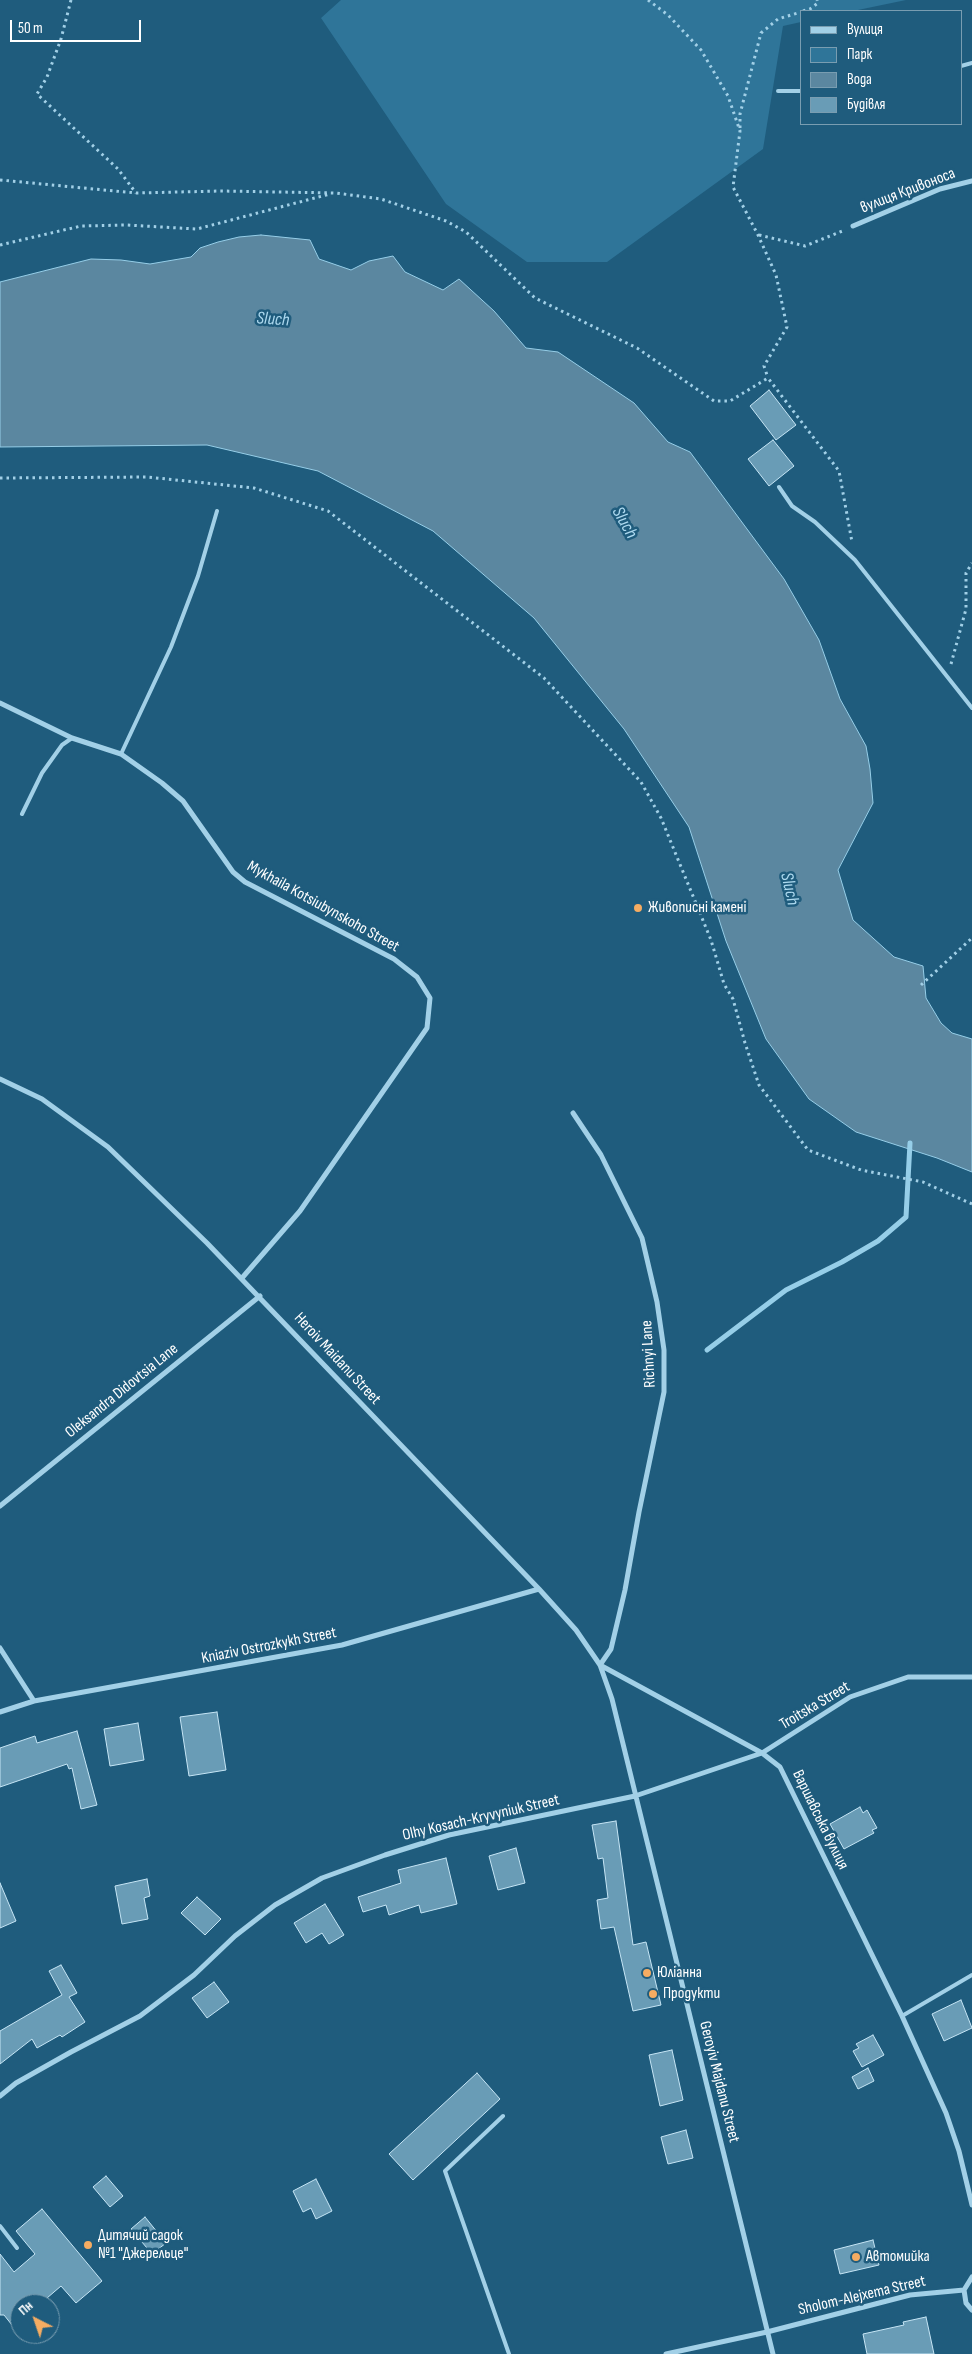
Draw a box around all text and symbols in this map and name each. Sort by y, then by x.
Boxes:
scale bar [12,10,144,42]
legend [800,10,962,125]
text: 50 m [18,19,43,38]
text: Вулиця [847,20,883,39]
text: Парк [847,45,872,64]
text: Вода [847,70,872,89]
text: Будівля [847,95,885,114]
street label: вулиця Кривоноса [858,164,958,218]
water label: Sluch [256,308,290,332]
water label: Sluch [606,503,642,543]
street label: Mykhaila Kotsiubynskoho Street [244,857,402,957]
water label: Sluch [775,871,803,907]
place label: Живописні камені [648,898,746,918]
marker: Живописні камені [632,902,644,914]
street label: Heroiv Maidanu Street [290,1309,384,1409]
street label: Richnyi Lane [638,1320,660,1388]
street label: Oleksandra Didovtsia Lane [62,1340,182,1442]
street label: Kniaziv Ostrozkykh Street [200,1623,338,1669]
street label: Troitska Street [776,1678,854,1734]
street label: Варшавська вулиця [788,1767,852,1873]
street label: Olhy Kosach-Kryvyniuk Street [401,1791,561,1845]
place label: Юліанна [657,1963,702,1983]
marker: Юліанна [641,1967,653,1979]
place label: Продукти [663,1984,720,2004]
marker: Продукти [647,1988,659,2000]
street label: Geroyiv Majdanu Street [695,2019,743,2145]
place label: Дитячий садок №1 "Джерельце" [98,2226,188,2264]
marker: Дитячий садок №1 "Джерельце" [82,2239,94,2251]
place label: Автомийка [866,2247,930,2267]
marker: Автомийка [850,2251,862,2263]
street label: Sholom-Alejxema Street [796,2272,928,2320]
north arrow [10,2294,60,2344]
text: Пн [15,2297,36,2319]

